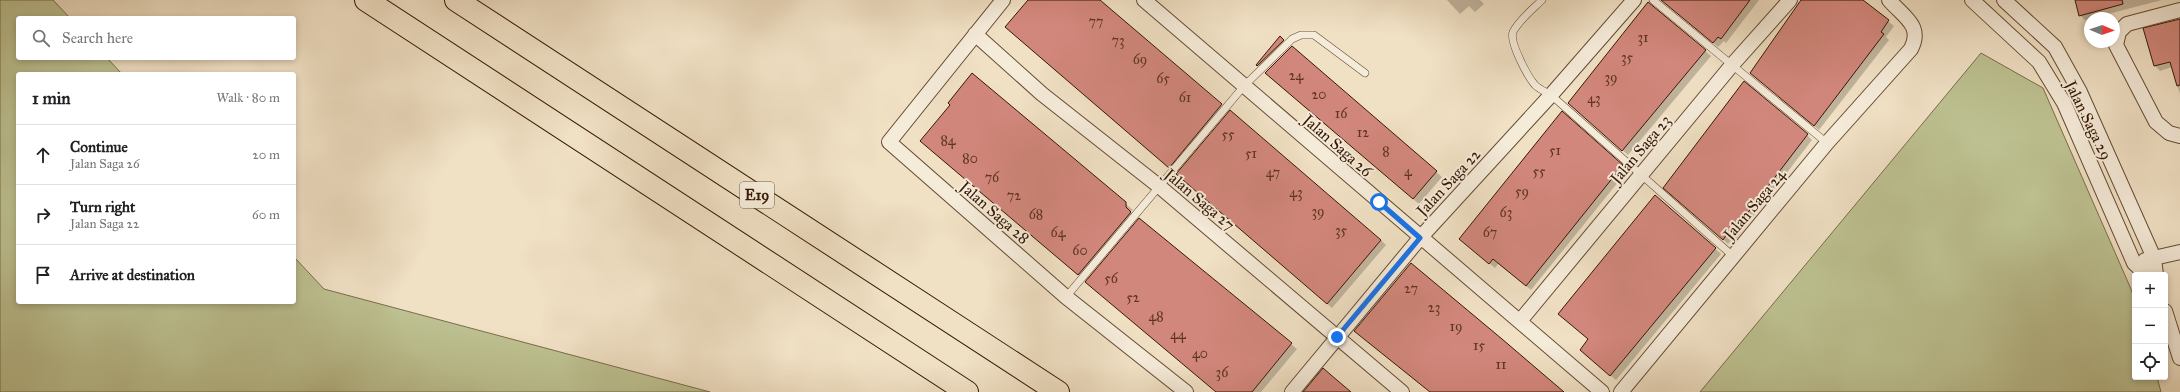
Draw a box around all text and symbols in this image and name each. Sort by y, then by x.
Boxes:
north arrow [2084,12,2120,48]
house number: 77 [1089,13,1103,30]
search box [16,16,296,60]
icon: search [30,27,52,49]
text: Search here [62,29,133,47]
house number: 31 [1637,29,1649,46]
house number: 73 [1111,32,1125,49]
house number: 35 [1621,49,1634,66]
house number: 69 [1133,51,1147,68]
house number: 24 [1289,67,1305,84]
house number: 39 [1604,69,1618,86]
house number: 65 [1156,70,1170,87]
street label: Jalan Saga 29 [2059,76,2116,164]
house number: 20 [1311,86,1327,103]
text: 1 min [32,88,71,109]
house number: 61 [1179,89,1192,106]
text: Walk · 80 m [217,90,280,106]
house number: 43 [1587,90,1601,107]
house number: 16 [1335,105,1348,122]
street label: Jalan Saga 26 [1297,109,1377,182]
street label: Jalan Saga 23 [1605,111,1675,190]
house number: 12 [1357,124,1369,141]
house number: 55 [1221,126,1235,143]
house number: 84 [940,132,957,149]
text: Continue [70,138,128,156]
house number: 51 [1549,142,1561,159]
house number: 8 [1382,143,1390,160]
icon: ahead [32,144,54,166]
house number: 51 [1245,145,1257,162]
street label: Jalan Saga 22 [1411,145,1485,222]
text: 20 m [252,147,280,163]
house number: 80 [962,150,978,167]
text: Jalan Saga 26 [70,156,140,172]
street label: Jalan Saga 27 [1159,163,1239,235]
house number: 4 [1404,163,1413,180]
house number: 55 [1532,163,1546,180]
house number: 47 [1266,164,1280,181]
street label: Jalan Saga 24 [1718,164,1791,246]
house number: 76 [985,169,1000,186]
street label: Jalan Saga 28 [954,176,1033,249]
road number: E19 [740,182,774,208]
house number: 59 [1515,183,1529,200]
house number: 43 [1289,184,1303,201]
house number: 72 [1007,187,1021,204]
route start [1370,193,1388,211]
text: Turn right [70,198,135,216]
house number: 39 [1311,203,1325,220]
icon: right [32,204,54,226]
house number: 63 [1500,204,1512,221]
house number: 68 [1029,206,1043,223]
text: 60 m [252,207,280,223]
text: Jalan Saga 22 [70,216,139,232]
house number: 35 [1335,222,1348,239]
house number: 64 [1051,224,1067,241]
house number: 67 [1483,224,1497,241]
house number: 60 [1072,242,1088,259]
icon: arrive [32,264,54,286]
text: Arrive at destination [70,266,195,284]
house number: 56 [1104,270,1119,287]
map controls [2132,272,2168,380]
button: + [2132,272,2168,308]
house number: 27 [1404,280,1418,297]
house number: 52 [1126,289,1140,306]
house number: 23 [1428,299,1440,316]
house number: 48 [1148,308,1164,325]
button: − [2132,308,2168,344]
house number: 19 [1450,318,1462,335]
house number: 44 [1170,326,1187,343]
route end [1328,328,1346,346]
house number: 15 [1473,337,1485,354]
button: locate [2132,344,2168,380]
house number: 40 [1192,345,1208,362]
house number: 11 [1495,356,1507,373]
house number: 36 [1216,364,1229,381]

